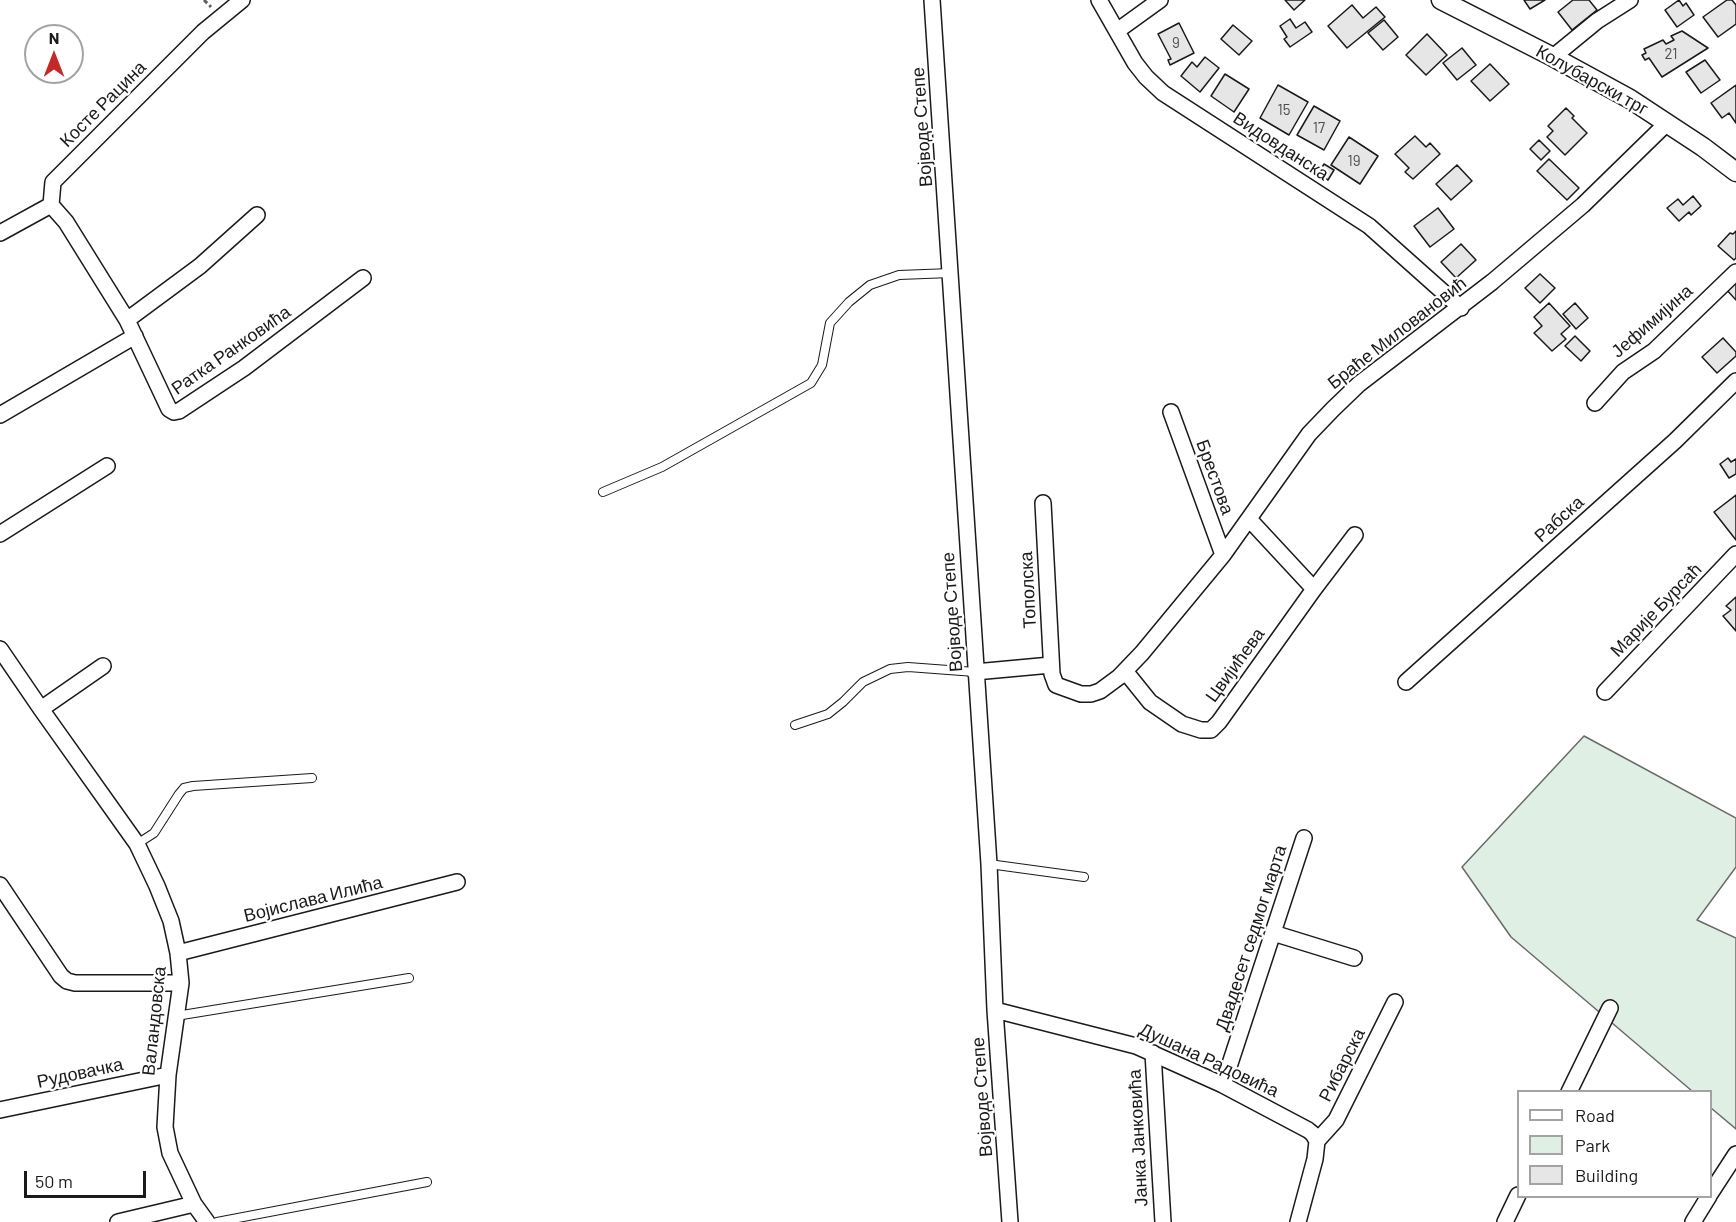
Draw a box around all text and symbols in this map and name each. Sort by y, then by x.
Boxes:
north arrow [24,24,84,84]
text: N [49,28,59,47]
house number: 9 [1172,34,1180,52]
street label: Колубарски трг [1532,40,1652,120]
house number: 21 [1664,45,1678,63]
street label: Косте Рацина [55,56,151,152]
street label: Војводе Степе [907,66,937,188]
house number: 15 [1278,101,1290,119]
street label: Видовданска [1229,107,1333,185]
house number: 17 [1313,119,1325,137]
house number: 19 [1347,152,1361,170]
street label: Браће Миловановић [1323,272,1471,394]
street label: Јефимијина [1607,280,1697,362]
street label: Ратка Ранковића [167,301,295,399]
street label: Брестова [1191,437,1239,517]
street label: Рабска [1530,491,1588,547]
street label: Војводе Степе [937,551,967,673]
street label: Тополска [1015,551,1041,629]
street label: Марије Бурсаћ [1606,559,1706,661]
street label: Цвијићева [1201,624,1269,706]
street label: Двадесет седмог марта [1211,842,1291,1034]
street label: Војислава Илића [241,871,385,927]
street label: Валандовска [138,965,170,1077]
street label: Душана Радовића [1136,1018,1282,1102]
street label: Рибарска [1314,1025,1370,1105]
street label: Војводе Степе [967,1036,997,1158]
street label: Рудовачка [35,1053,125,1093]
street label: Јанка Јанковића [1124,1069,1152,1207]
legend [1517,1090,1712,1198]
text: Road [1575,1104,1615,1126]
text: Park [1575,1134,1610,1156]
scale bar [27,1159,148,1197]
text: Building [1575,1164,1638,1186]
text: 50 m [35,1170,73,1192]

